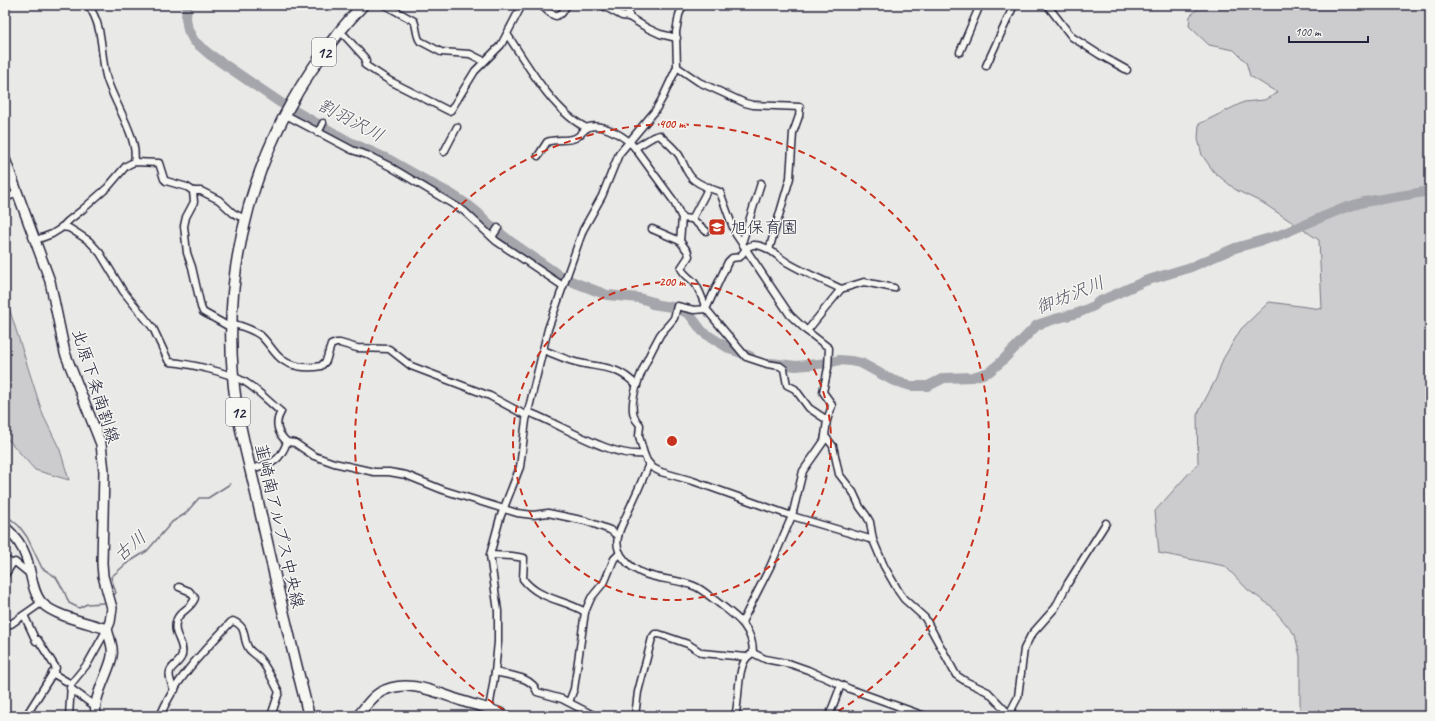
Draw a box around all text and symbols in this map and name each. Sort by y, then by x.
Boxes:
scale bar [1289,18,1368,44]
text: 100 m [1295,24,1322,40]
road number: 12 [312,38,336,66]
water label: 割羽沢川 [314,93,388,147]
text: 400 m [659,116,686,132]
school or university icon: 旭保育園 [707,217,727,237]
place label: 旭保育園 [730,217,798,238]
water label: 御坊沢川 [1033,271,1107,319]
text: 200 m [659,274,686,290]
street label: 北原下条南割線 [67,326,124,446]
road number: 12 [226,398,250,426]
centre of rings [665,434,679,448]
street label: 韮崎南アルプス中央線 [250,442,309,610]
water label: 古川 [109,526,151,566]

